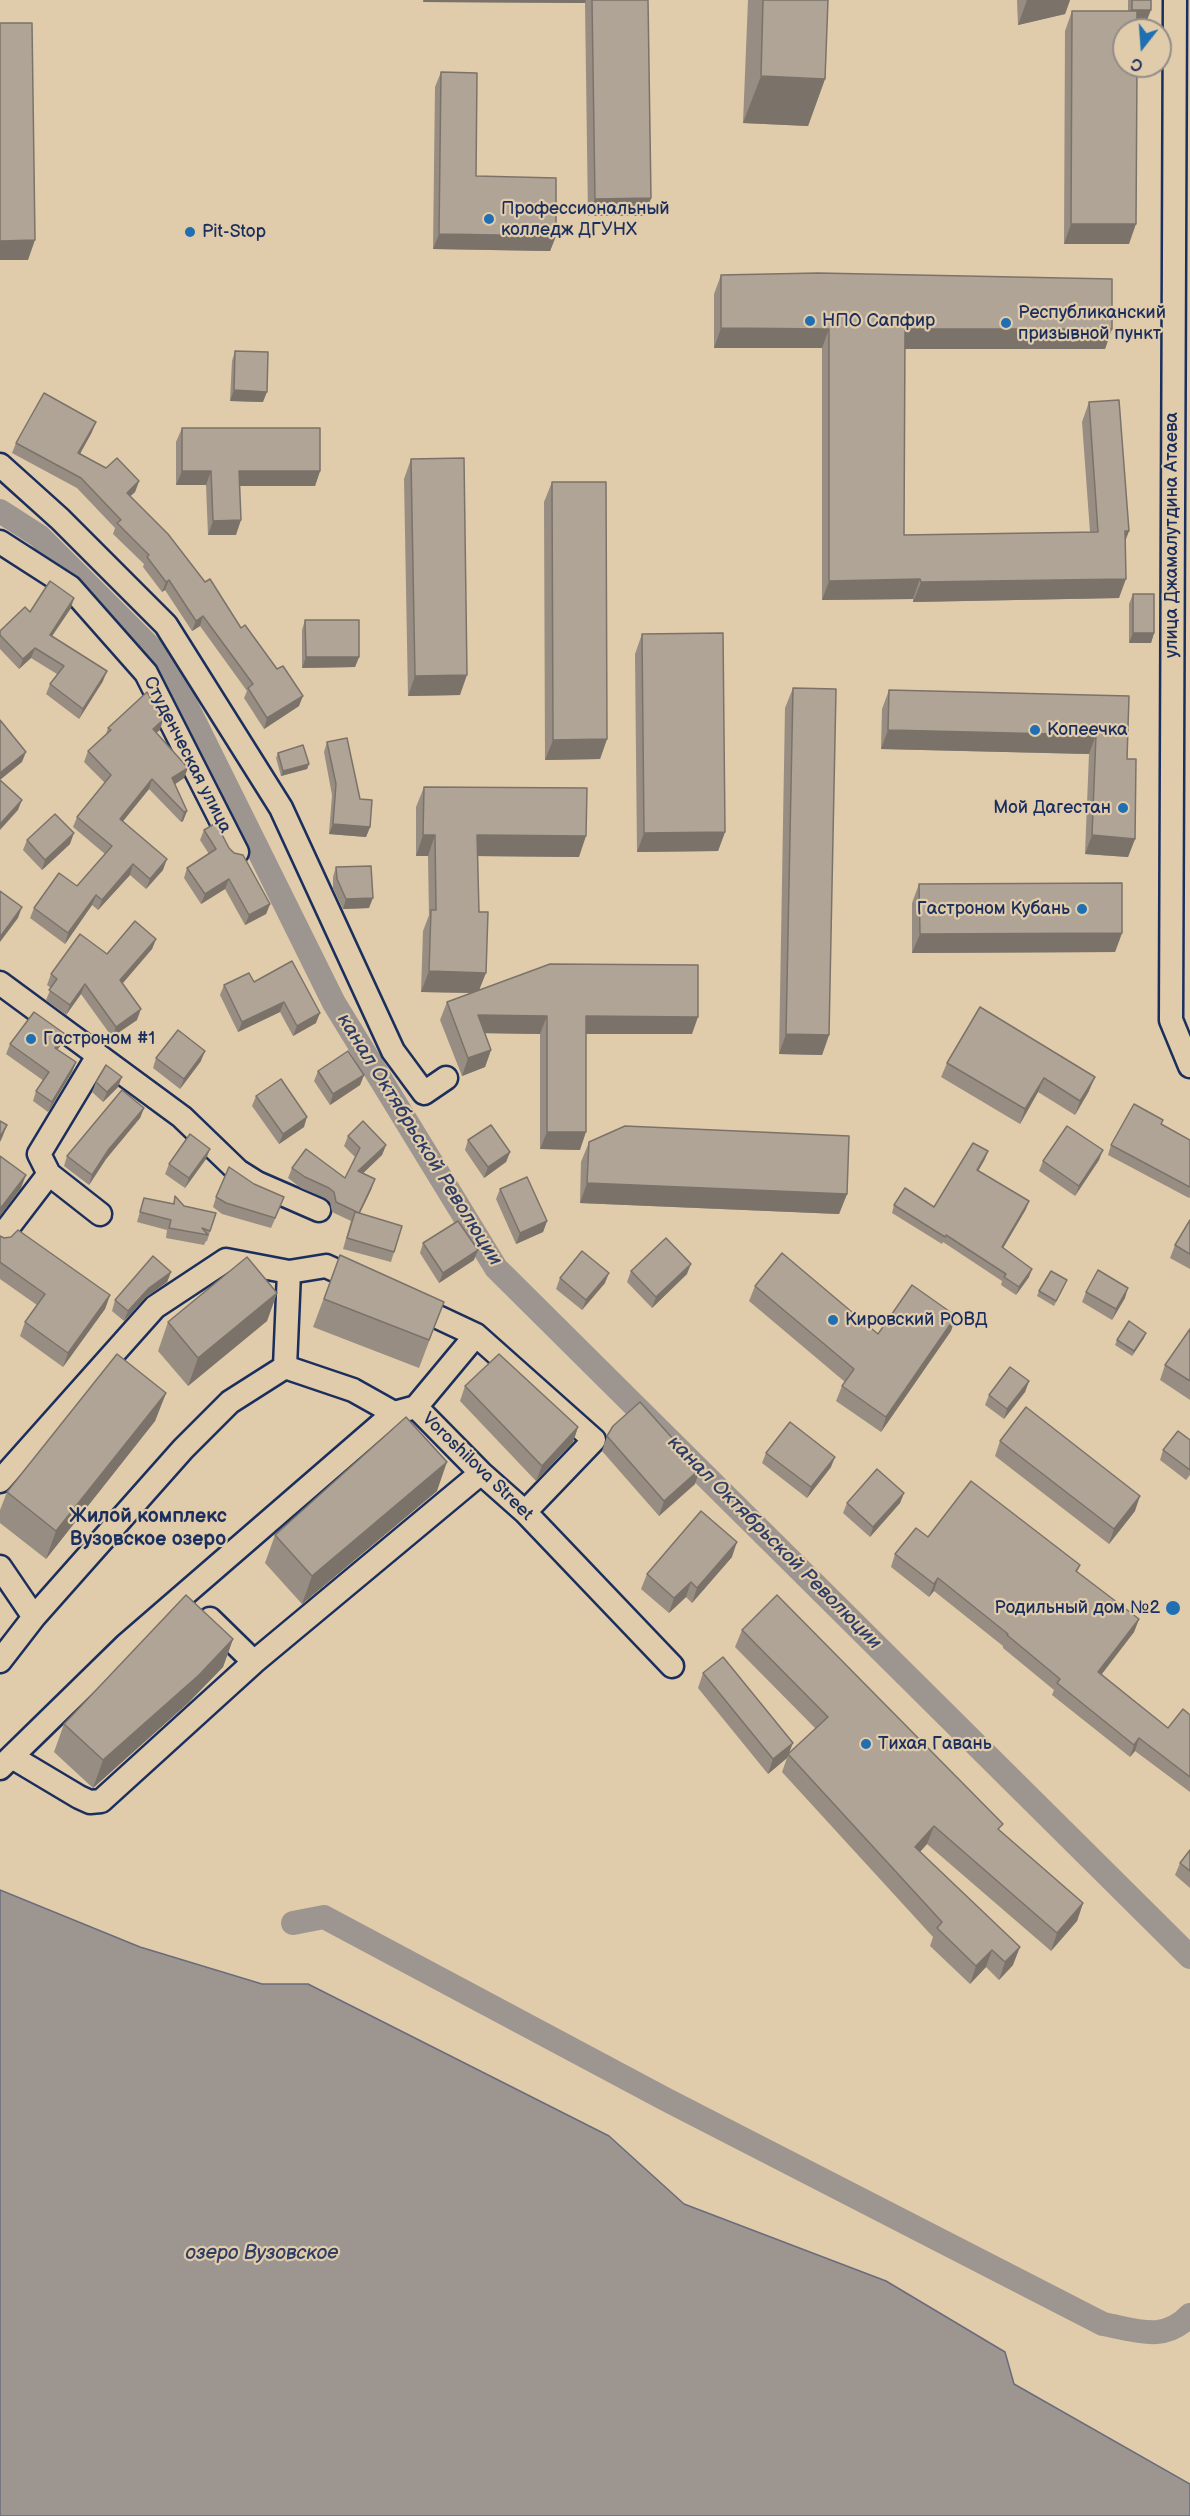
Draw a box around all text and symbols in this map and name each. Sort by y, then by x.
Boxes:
north arrow [1112,18,1172,78]
text: С [1129,53,1145,74]
place label: Профессиональный колледж ДГУНХ [501,198,670,240]
marker: Профессиональный колледж ДГУНХ [482,212,496,226]
place label: Pit-Stop [202,221,266,243]
marker: Pit-Stop [183,225,197,239]
place label: Республиканский призывной пункт [1018,302,1166,344]
place label: НПО Сапфир [822,310,935,332]
marker: НПО Сапфир [803,314,817,328]
marker: Республиканский призывной пункт [999,316,1013,330]
street label: улица Джамалутдина Атаева [1161,412,1183,658]
street label: Студенческая улица [138,673,236,837]
place label: Копеечка [1047,719,1128,741]
marker: Копеечка [1028,723,1042,737]
place label: Мой Дагестан [993,797,1111,819]
marker: Мой Дагестан [1116,801,1130,815]
place label: Гастроном Кубань [917,898,1070,920]
marker: Гастроном Кубань [1075,902,1089,916]
water label: канал Октябрьской Революции [331,1009,507,1271]
place label: Гастроном #1 [43,1028,155,1050]
marker: Гастроном #1 [24,1032,38,1046]
place label: Кировский РОВД [845,1309,988,1331]
marker: Кировский РОВД [826,1313,840,1327]
street label: Voroshilova Street [417,1408,537,1526]
water label: канал Октябрьской Революции [662,1431,886,1655]
district label: Жилой комплекс Вузовское озеро [69,1505,227,1552]
place label: Родильный дом №2 [994,1597,1160,1619]
marker: Родильный дом №2 [1164,1599,1182,1617]
place label: Тихая Гавань [878,1733,992,1755]
marker: Тихая Гавань [859,1737,873,1751]
water label: озеро Вузовское [186,2242,338,2266]

